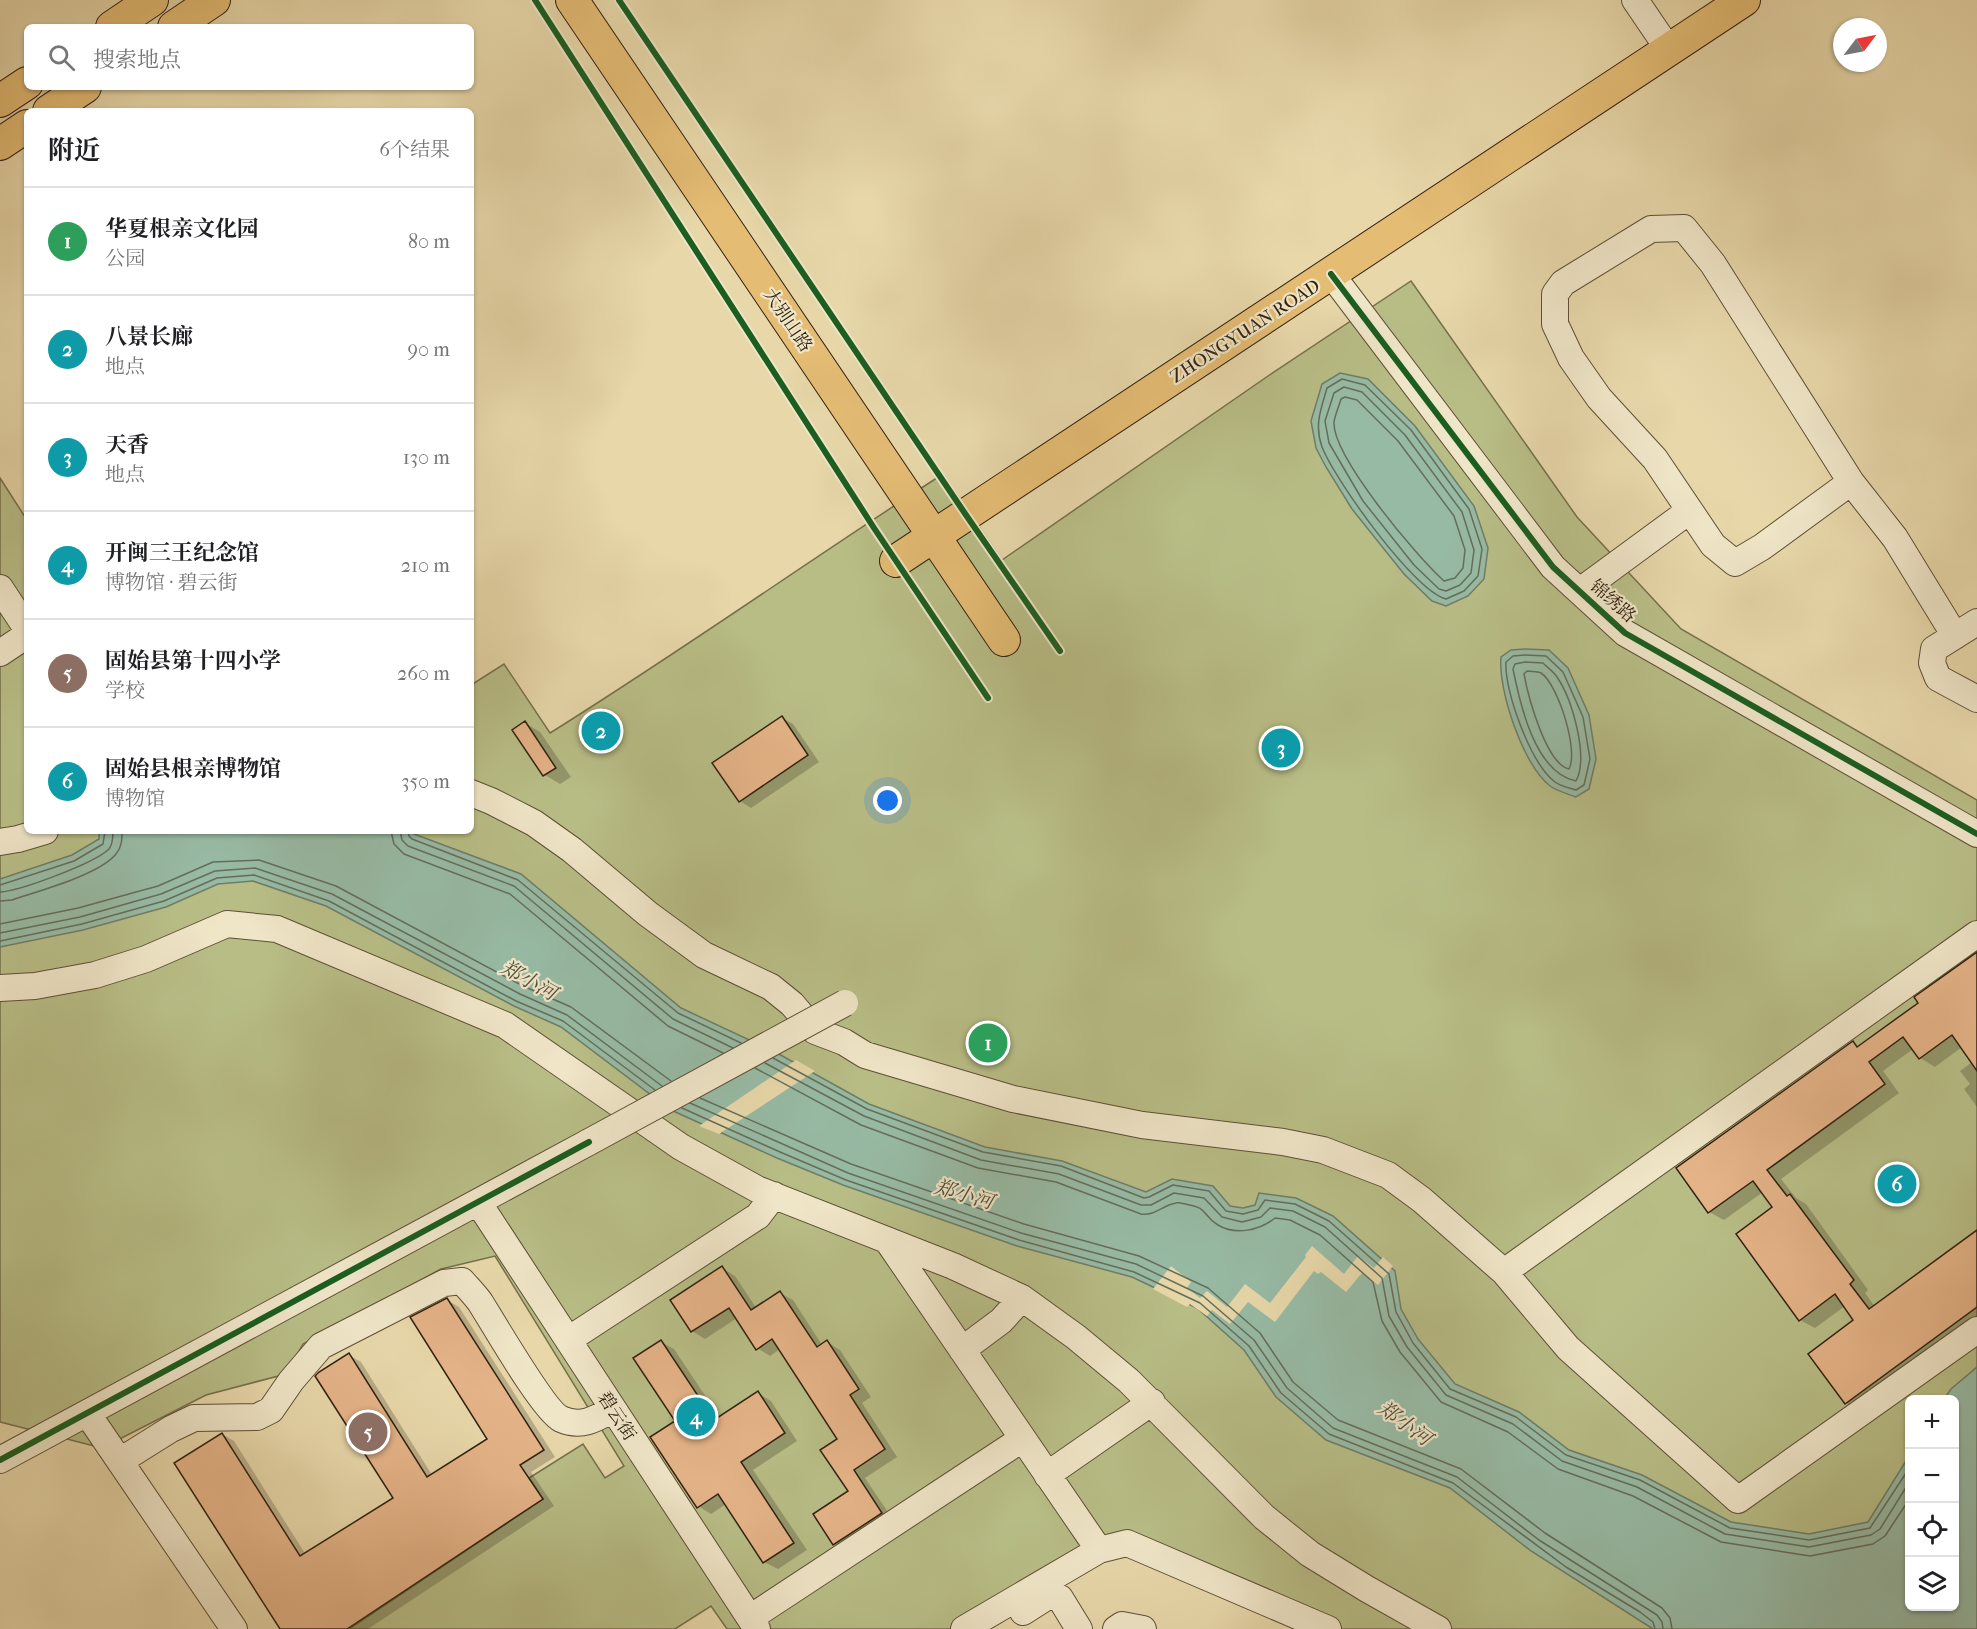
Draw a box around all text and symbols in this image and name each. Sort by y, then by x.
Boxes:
north arrow [1833,18,1887,72]
search box [24,24,474,90]
icon: search [45,41,78,74]
text: 搜索地点 [93,47,181,73]
text: 附近 [48,135,100,166]
text: 6个结果 [379,138,450,161]
text: 华夏根亲文化园 [105,216,259,242]
text: 1 [64,230,71,253]
text: 80 m [408,230,450,253]
text: 公园 [105,247,145,270]
street label: ZHONGYUAN ROAD [1167,275,1324,388]
street label: 大别山路 [759,285,816,356]
text: 八景长廊 [105,324,193,350]
text: 2 [62,338,73,361]
text: 90 m [408,338,450,361]
text: 地点 [105,355,145,378]
text: 天香 [105,432,149,458]
text: 3 [63,446,72,469]
text: 130 m [403,446,450,469]
text: 地点 [105,463,145,486]
text: 开闽三王纪念馆 [105,540,259,566]
text: 4 [62,554,73,577]
text: 210 m [401,554,450,577]
text: 博物馆 · 碧云街 [105,571,238,594]
street label: 锦绣路 [1585,576,1640,627]
text: 固始县第十四小学 [105,648,281,674]
text: 5 [63,662,72,685]
text: 260 m [397,662,450,685]
text: 学校 [105,679,145,702]
pin: 2 [582,708,620,754]
pin: 3 [1262,726,1300,771]
text: 固始县根亲博物馆 [105,756,281,782]
text: 6 [62,770,73,793]
text: 350 m [401,770,450,793]
your location [873,786,902,815]
text: 博物馆 [105,787,165,810]
water label: 郑小河 [497,956,563,1006]
pin: 1 [968,1020,1008,1066]
pin: 6 [1878,1162,1916,1206]
water label: 郑小河 [932,1175,999,1215]
street label: 碧云街 [593,1388,640,1445]
pin: 4 [676,1394,716,1440]
map controls [1905,1395,1959,1611]
button: + [1905,1395,1959,1449]
water label: 郑小河 [1374,1396,1438,1452]
pin: 5 [348,1410,388,1454]
button: − [1905,1449,1959,1503]
button: locate [1905,1503,1959,1557]
button: layers [1905,1557,1959,1611]

